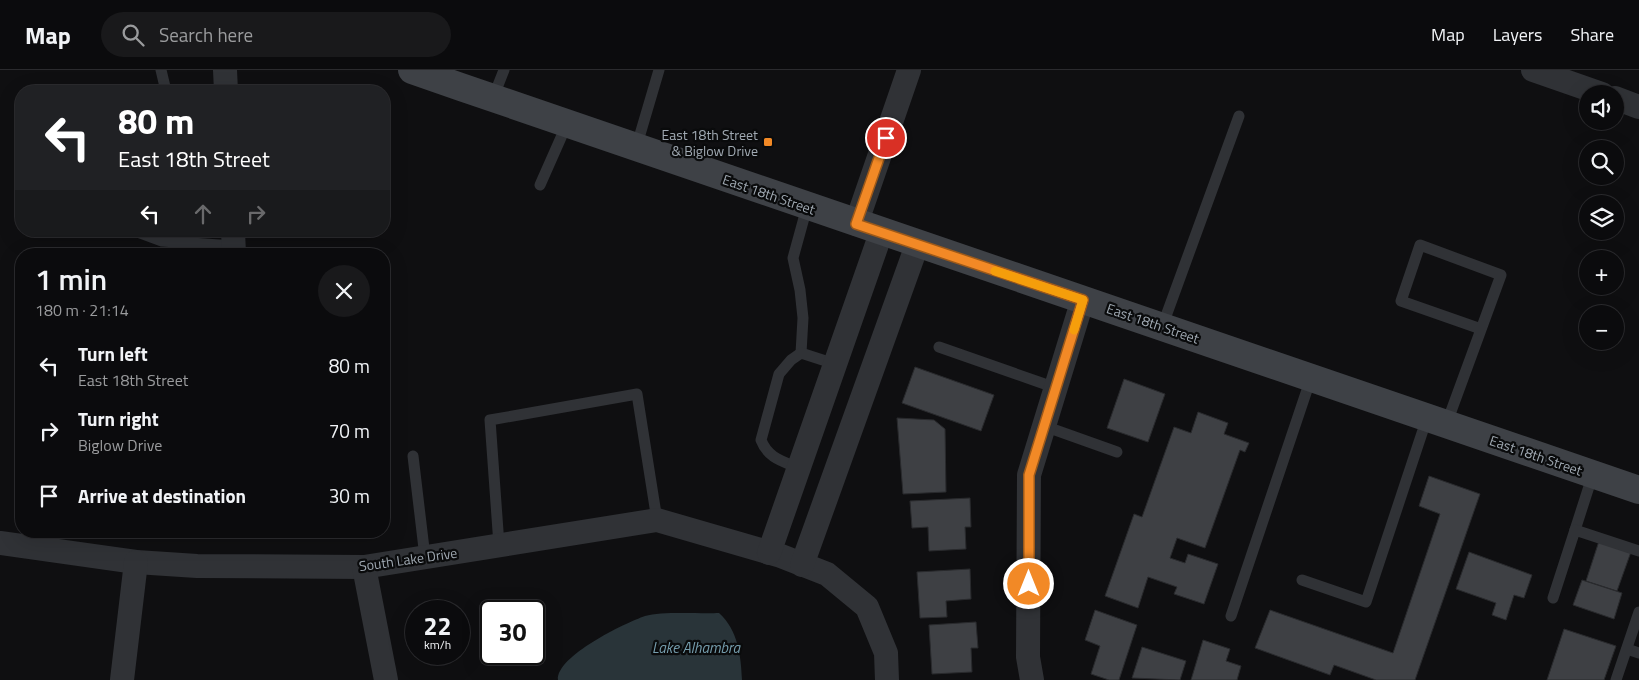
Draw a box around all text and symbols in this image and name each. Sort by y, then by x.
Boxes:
search box [101,12,451,57]
text: Map [25,17,71,53]
text: Search here [159,20,253,49]
icon: search [119,21,147,49]
text: Map [1431,21,1465,48]
text: Layers [1493,21,1542,48]
text: Share [1570,21,1614,48]
map controls [1579,85,1624,350]
button: sound [1579,85,1624,130]
text: 80 m [118,94,194,148]
icon: left [35,105,100,170]
pin [865,117,907,159]
place label: East 18th Street & Biglow Drive [661,124,758,161]
icon: arrive [872,124,900,152]
marker: East 18th Street & Biglow Drive [762,136,774,148]
button: search [1579,140,1624,185]
text: East 18th Street [118,142,270,176]
street label: East 18th Street [720,168,818,220]
button: layers [1579,195,1624,240]
icon: left [136,200,164,228]
icon: ahead [189,200,217,228]
icon: right [242,200,270,228]
button: + [1579,250,1624,295]
text: 1 min [35,256,107,302]
button: close [318,265,370,317]
street label: East 18th Street [1104,297,1202,349]
text: 180 m · 21:14 [35,298,129,322]
button: − [1579,305,1624,350]
text: Turn left [78,339,148,368]
text: 80 m [329,351,370,380]
icon: left [35,352,63,380]
text: East 18th Street [78,368,188,392]
text: Turn right [78,404,159,433]
text: 70 m [329,416,370,445]
icon: right [35,417,63,445]
street label: East 18th Street [1487,429,1585,481]
text: Biglow Drive [78,433,162,457]
text: Arrive at destination [78,481,246,510]
text: 30 m [329,481,370,510]
icon: arrive [35,482,63,510]
street label: South Lake Drive [358,542,458,576]
position arrow [1002,557,1054,609]
speed limit sign: 30 [480,600,545,665]
text: 22 [423,607,452,645]
text: km/h [424,635,451,654]
water label: Lake Alhambra [652,636,742,659]

